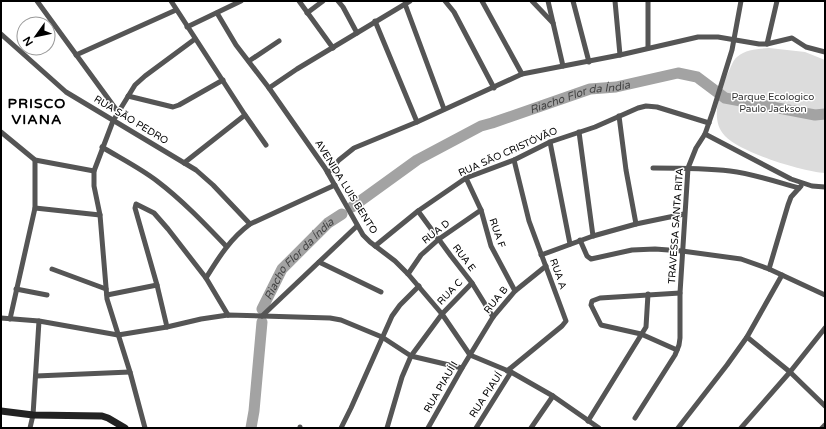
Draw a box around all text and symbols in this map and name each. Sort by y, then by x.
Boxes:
north arrow [16,16,56,56]
text: N [20,34,36,48]
water label: Riacho Flor da Índia [528,77,632,116]
park label: Parque Ecologico Paulo Jackson [732,91,814,115]
street label: RUA SÃO PEDRO [92,93,170,147]
district label: PRISCO VIANA [8,95,66,128]
street label: RUA SÃO CRISTÓVÃO [457,125,559,179]
street label: AVENIDA LUIS BENTO [312,138,380,236]
street label: TRAVESSA SANTA RITA [666,168,686,284]
water label: Riacho Flor da Índia [261,214,336,302]
street label: RUA D [420,217,452,247]
street label: RUA F [486,217,508,249]
street label: RUA E [450,242,478,274]
street label: RUA A [547,257,569,291]
street label: RUA C [435,276,465,308]
street label: RUA B [481,284,511,316]
street label: RUA PIAUÍ I [421,359,461,415]
street label: RUA PIAUÍ [467,370,505,420]

